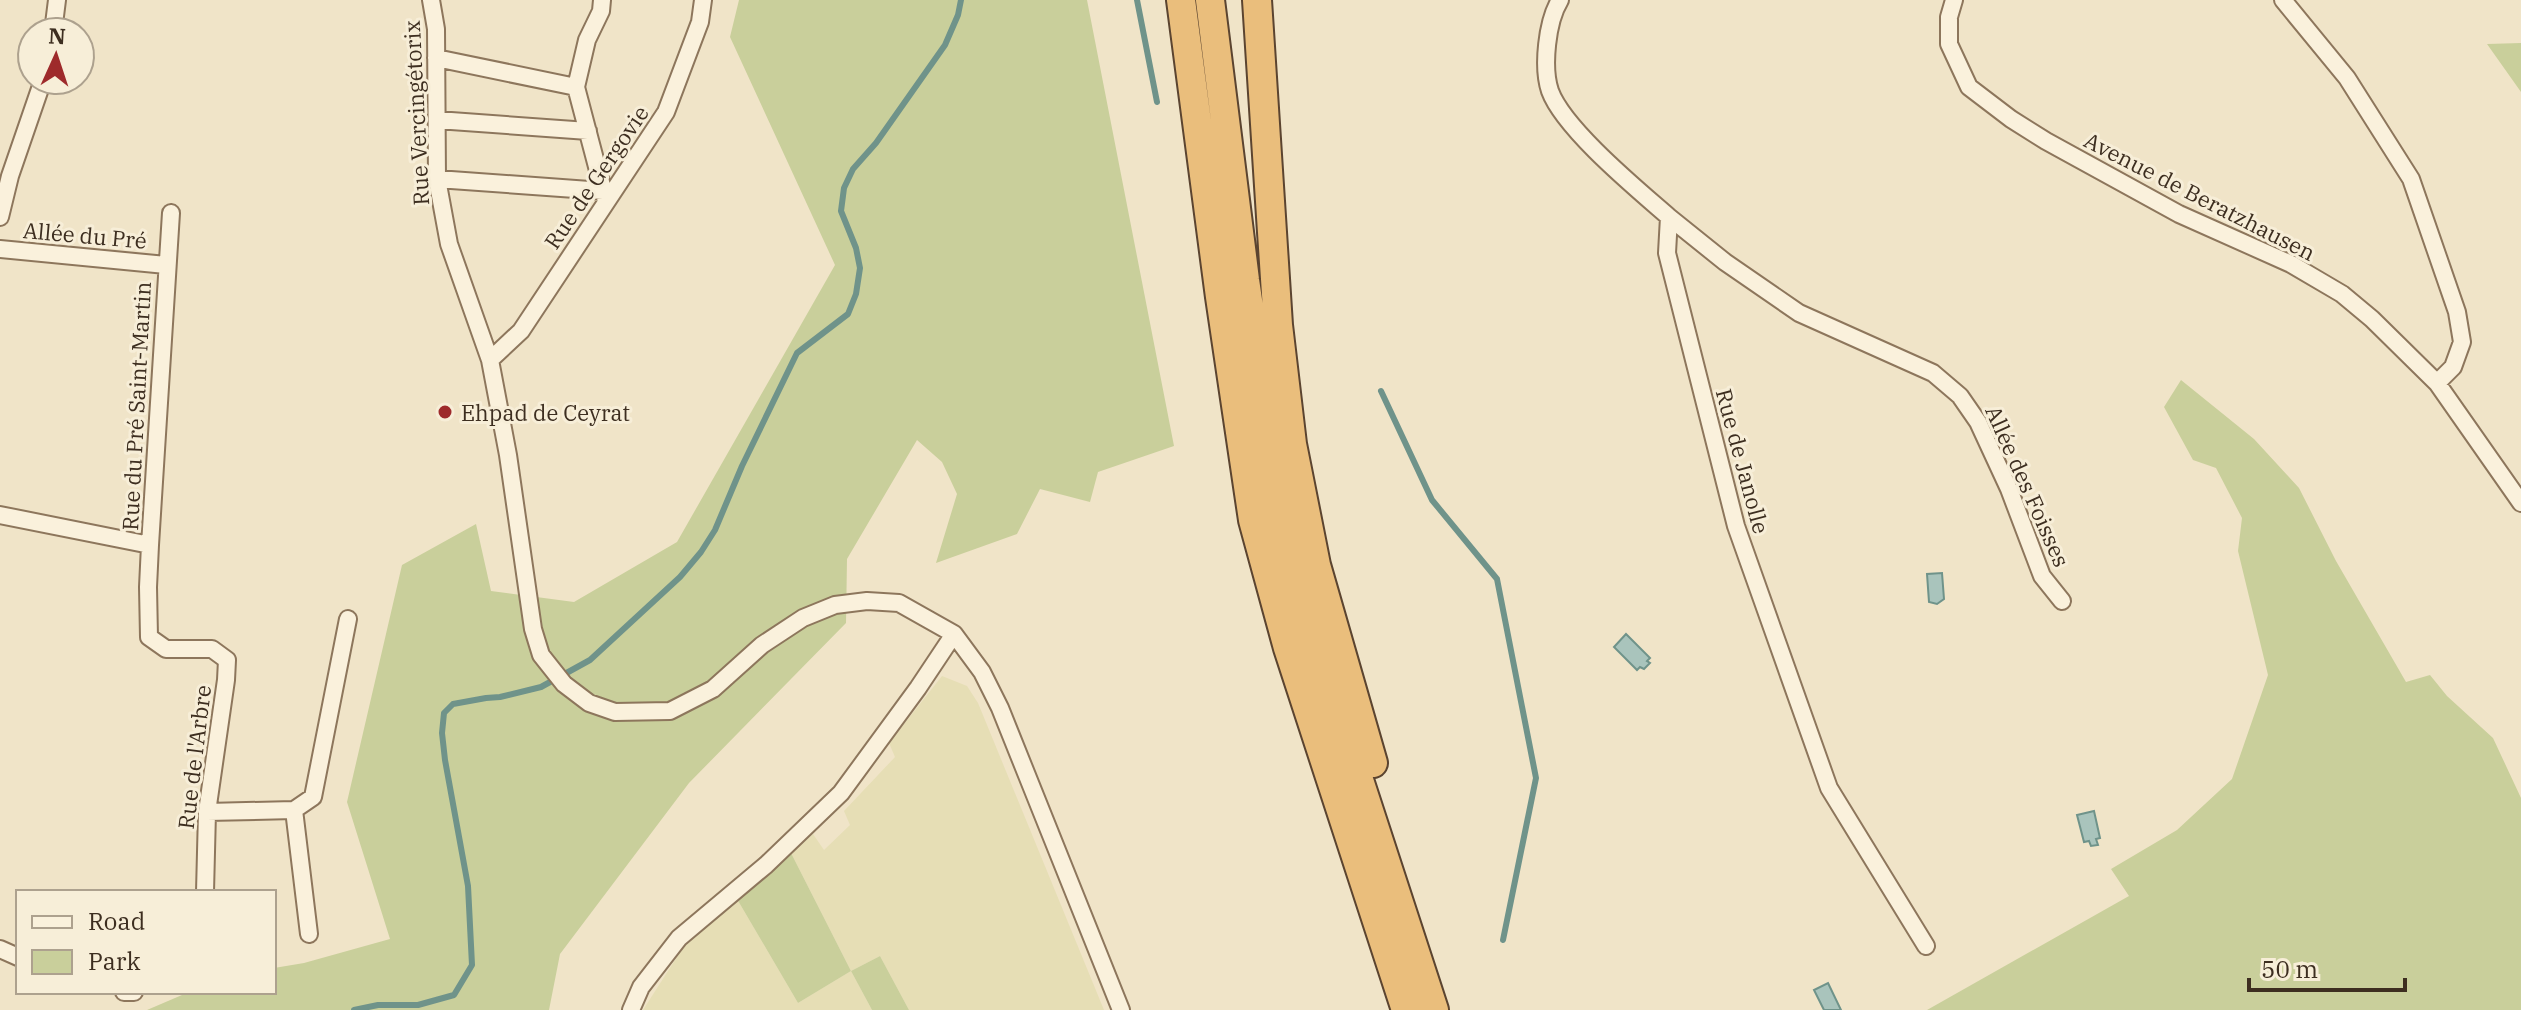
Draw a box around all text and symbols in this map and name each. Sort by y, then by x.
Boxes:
north arrow [16,16,96,96]
street label: Rue Vercingétorix [397,20,435,206]
text: N [48,21,67,50]
street label: Rue de Gergovie [537,100,655,254]
street label: Avenue de Beratzhausen [2080,125,2320,267]
street label: Allée du Pré [22,215,148,255]
street label: Rue du Pré Saint-Martin [115,281,157,531]
street label: Rue de Janolle [1710,385,1776,537]
place label: Ehpad de Ceyrat [461,398,630,427]
street label: Allée des Foisses [1979,401,2077,571]
marker: Ehpad de Ceyrat [436,403,454,421]
street label: Rue de l'Arbre [171,683,217,831]
legend [16,890,276,994]
text: Road [88,905,145,937]
scale bar [2249,942,2405,992]
text: Park [88,945,140,977]
text: 50 m [2261,953,2318,985]

